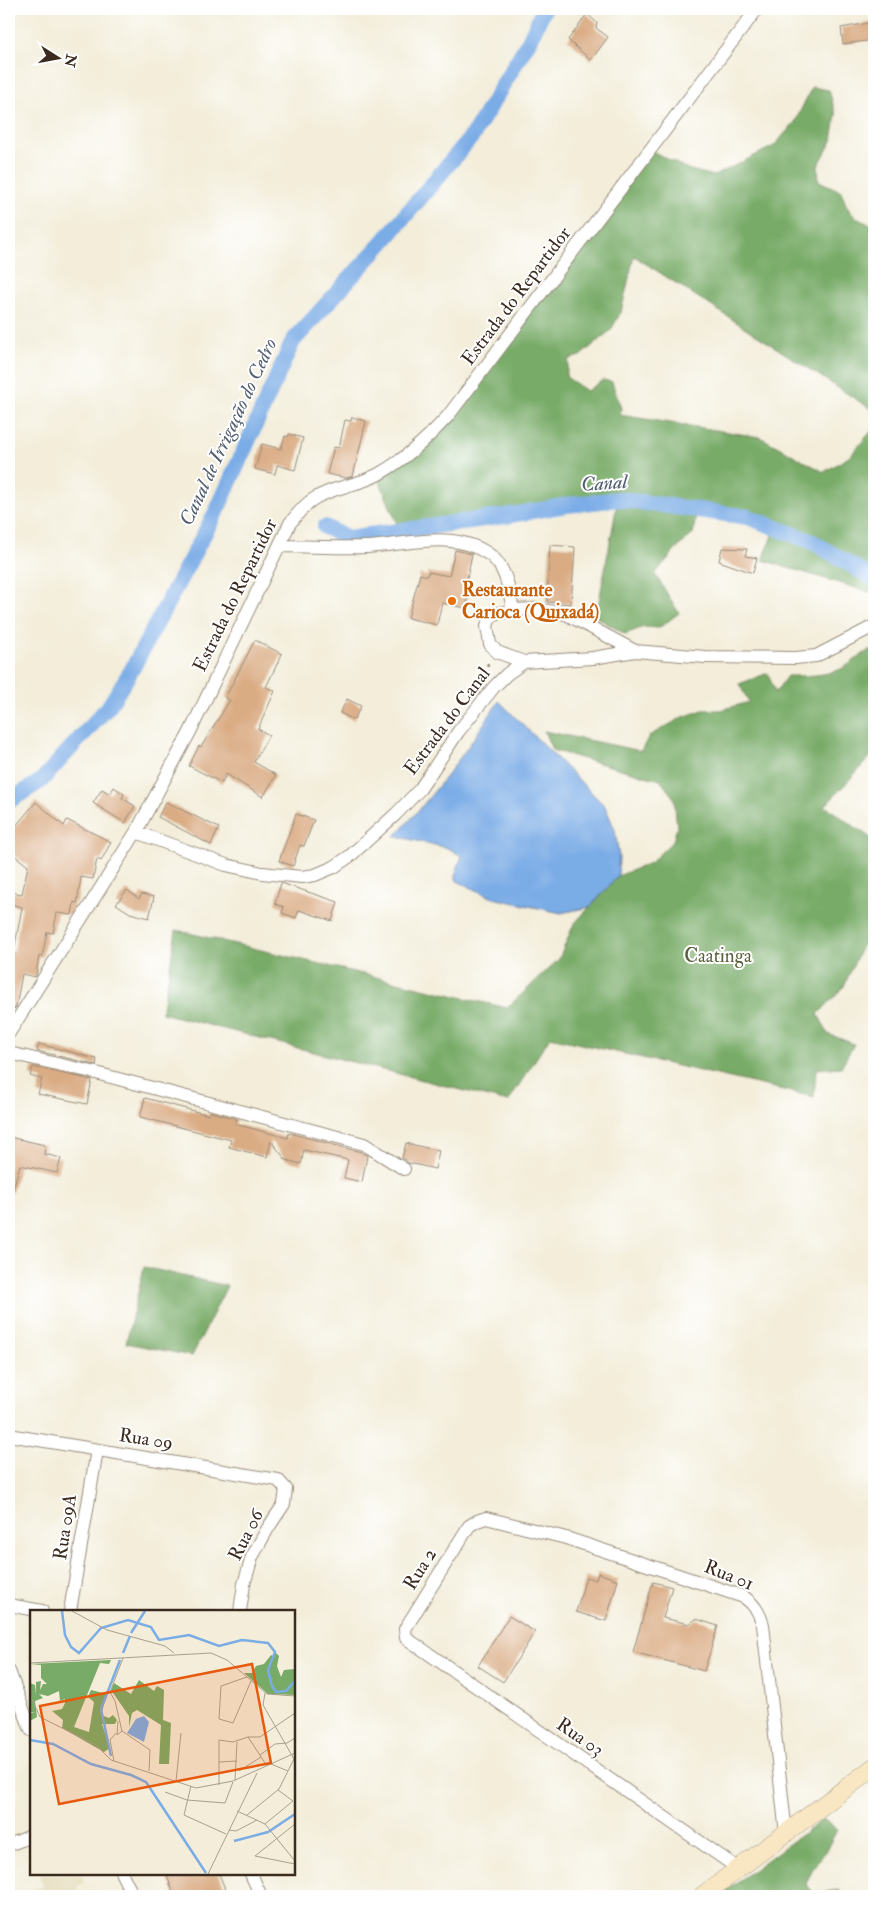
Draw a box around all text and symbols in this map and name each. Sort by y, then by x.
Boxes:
north arrow [32,32,82,82]
text: N [61,52,80,69]
street label: Estrada do Repartidor [456,222,577,371]
water label: Canal de Irrigação do Cedro [174,334,282,530]
water label: Canal [580,469,630,497]
street label: Estrada do Repartidor [187,514,283,676]
place label: Restaurante Carioca (Quixadá) [462,578,599,624]
marker: Restaurante Carioca (Quixadá) [446,595,458,607]
street label: Estrada do Canal [399,662,495,780]
park label: Caatinga [684,944,752,968]
street label: Rua 09 [117,1423,175,1455]
street label: Rua 09A [48,1492,82,1562]
street label: Rua 06 [223,1504,270,1565]
street label: Rua 2 [398,1544,442,1594]
street label: Rua 01 [701,1554,757,1596]
inset map [30,1610,295,1875]
street label: Rua 03 [552,1712,608,1762]

